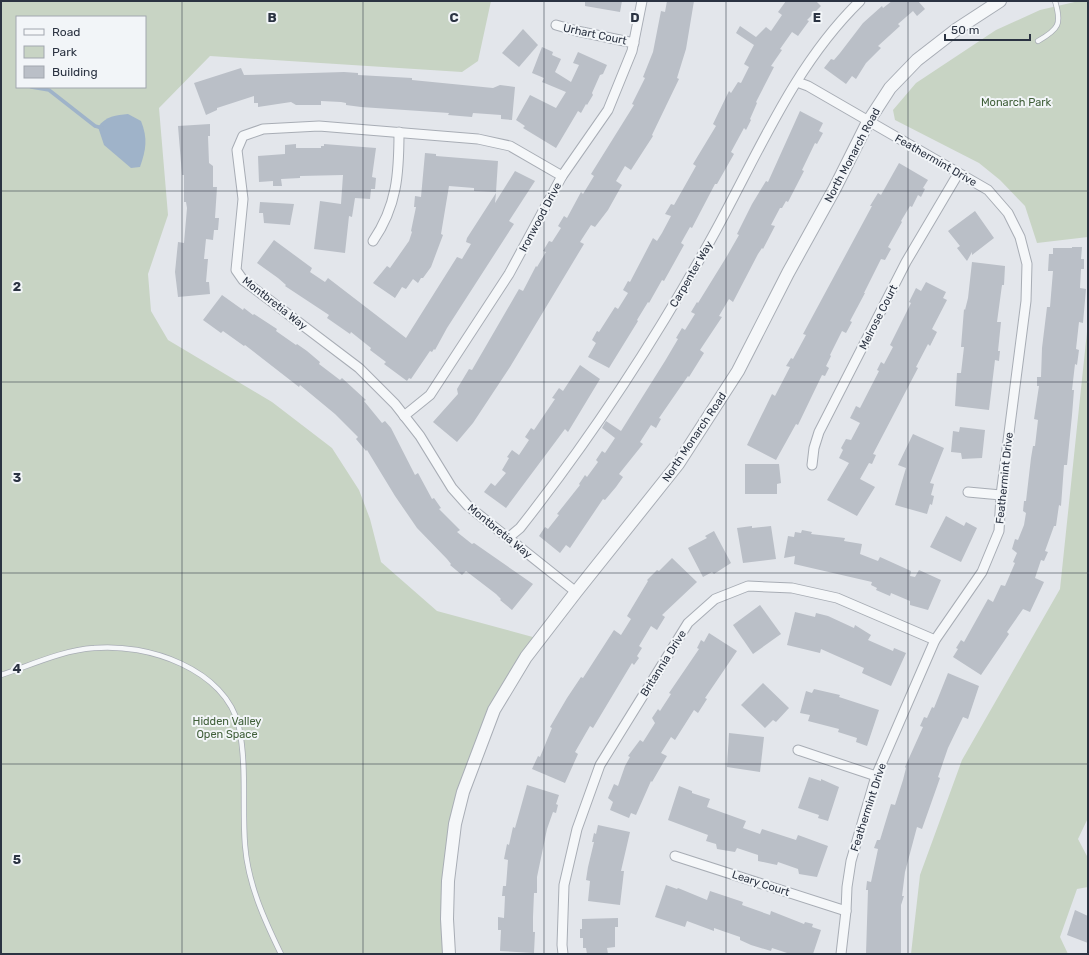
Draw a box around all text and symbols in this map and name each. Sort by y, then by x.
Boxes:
text: B [267,10,277,25]
text: C [449,10,459,25]
text: D [630,10,640,25]
text: E [813,10,821,25]
legend [16,16,146,88]
scale bar [945,16,1030,42]
street label: Urhart Court [562,21,629,48]
text: 50 m [951,23,979,37]
text: Road [52,25,80,39]
text: Park [52,45,78,59]
text: Building [52,65,98,79]
park label: Monarch Park [981,96,1051,109]
street label: North Monarch Road [822,106,883,205]
street label: Feathermint Drive [893,132,979,189]
street label: Ironwood Drive [517,180,564,254]
street label: Carpenter Way [667,239,716,310]
street label: Montbretia Way [240,274,310,333]
text: 2 [13,279,21,294]
street label: Melrose Court [856,282,901,352]
street label: North Monarch Road [660,390,729,485]
street label: Feathermint Drive [993,431,1016,525]
text: 3 [13,470,22,485]
street label: Montbretia Way [465,502,534,561]
street label: Britannia Drive [638,628,689,699]
text: 4 [13,661,22,676]
park label: Hidden Valley Open Space [193,715,261,741]
street label: Feathermint Drive [848,761,889,853]
text: 5 [13,852,21,867]
street label: Leary Court [730,868,792,899]

